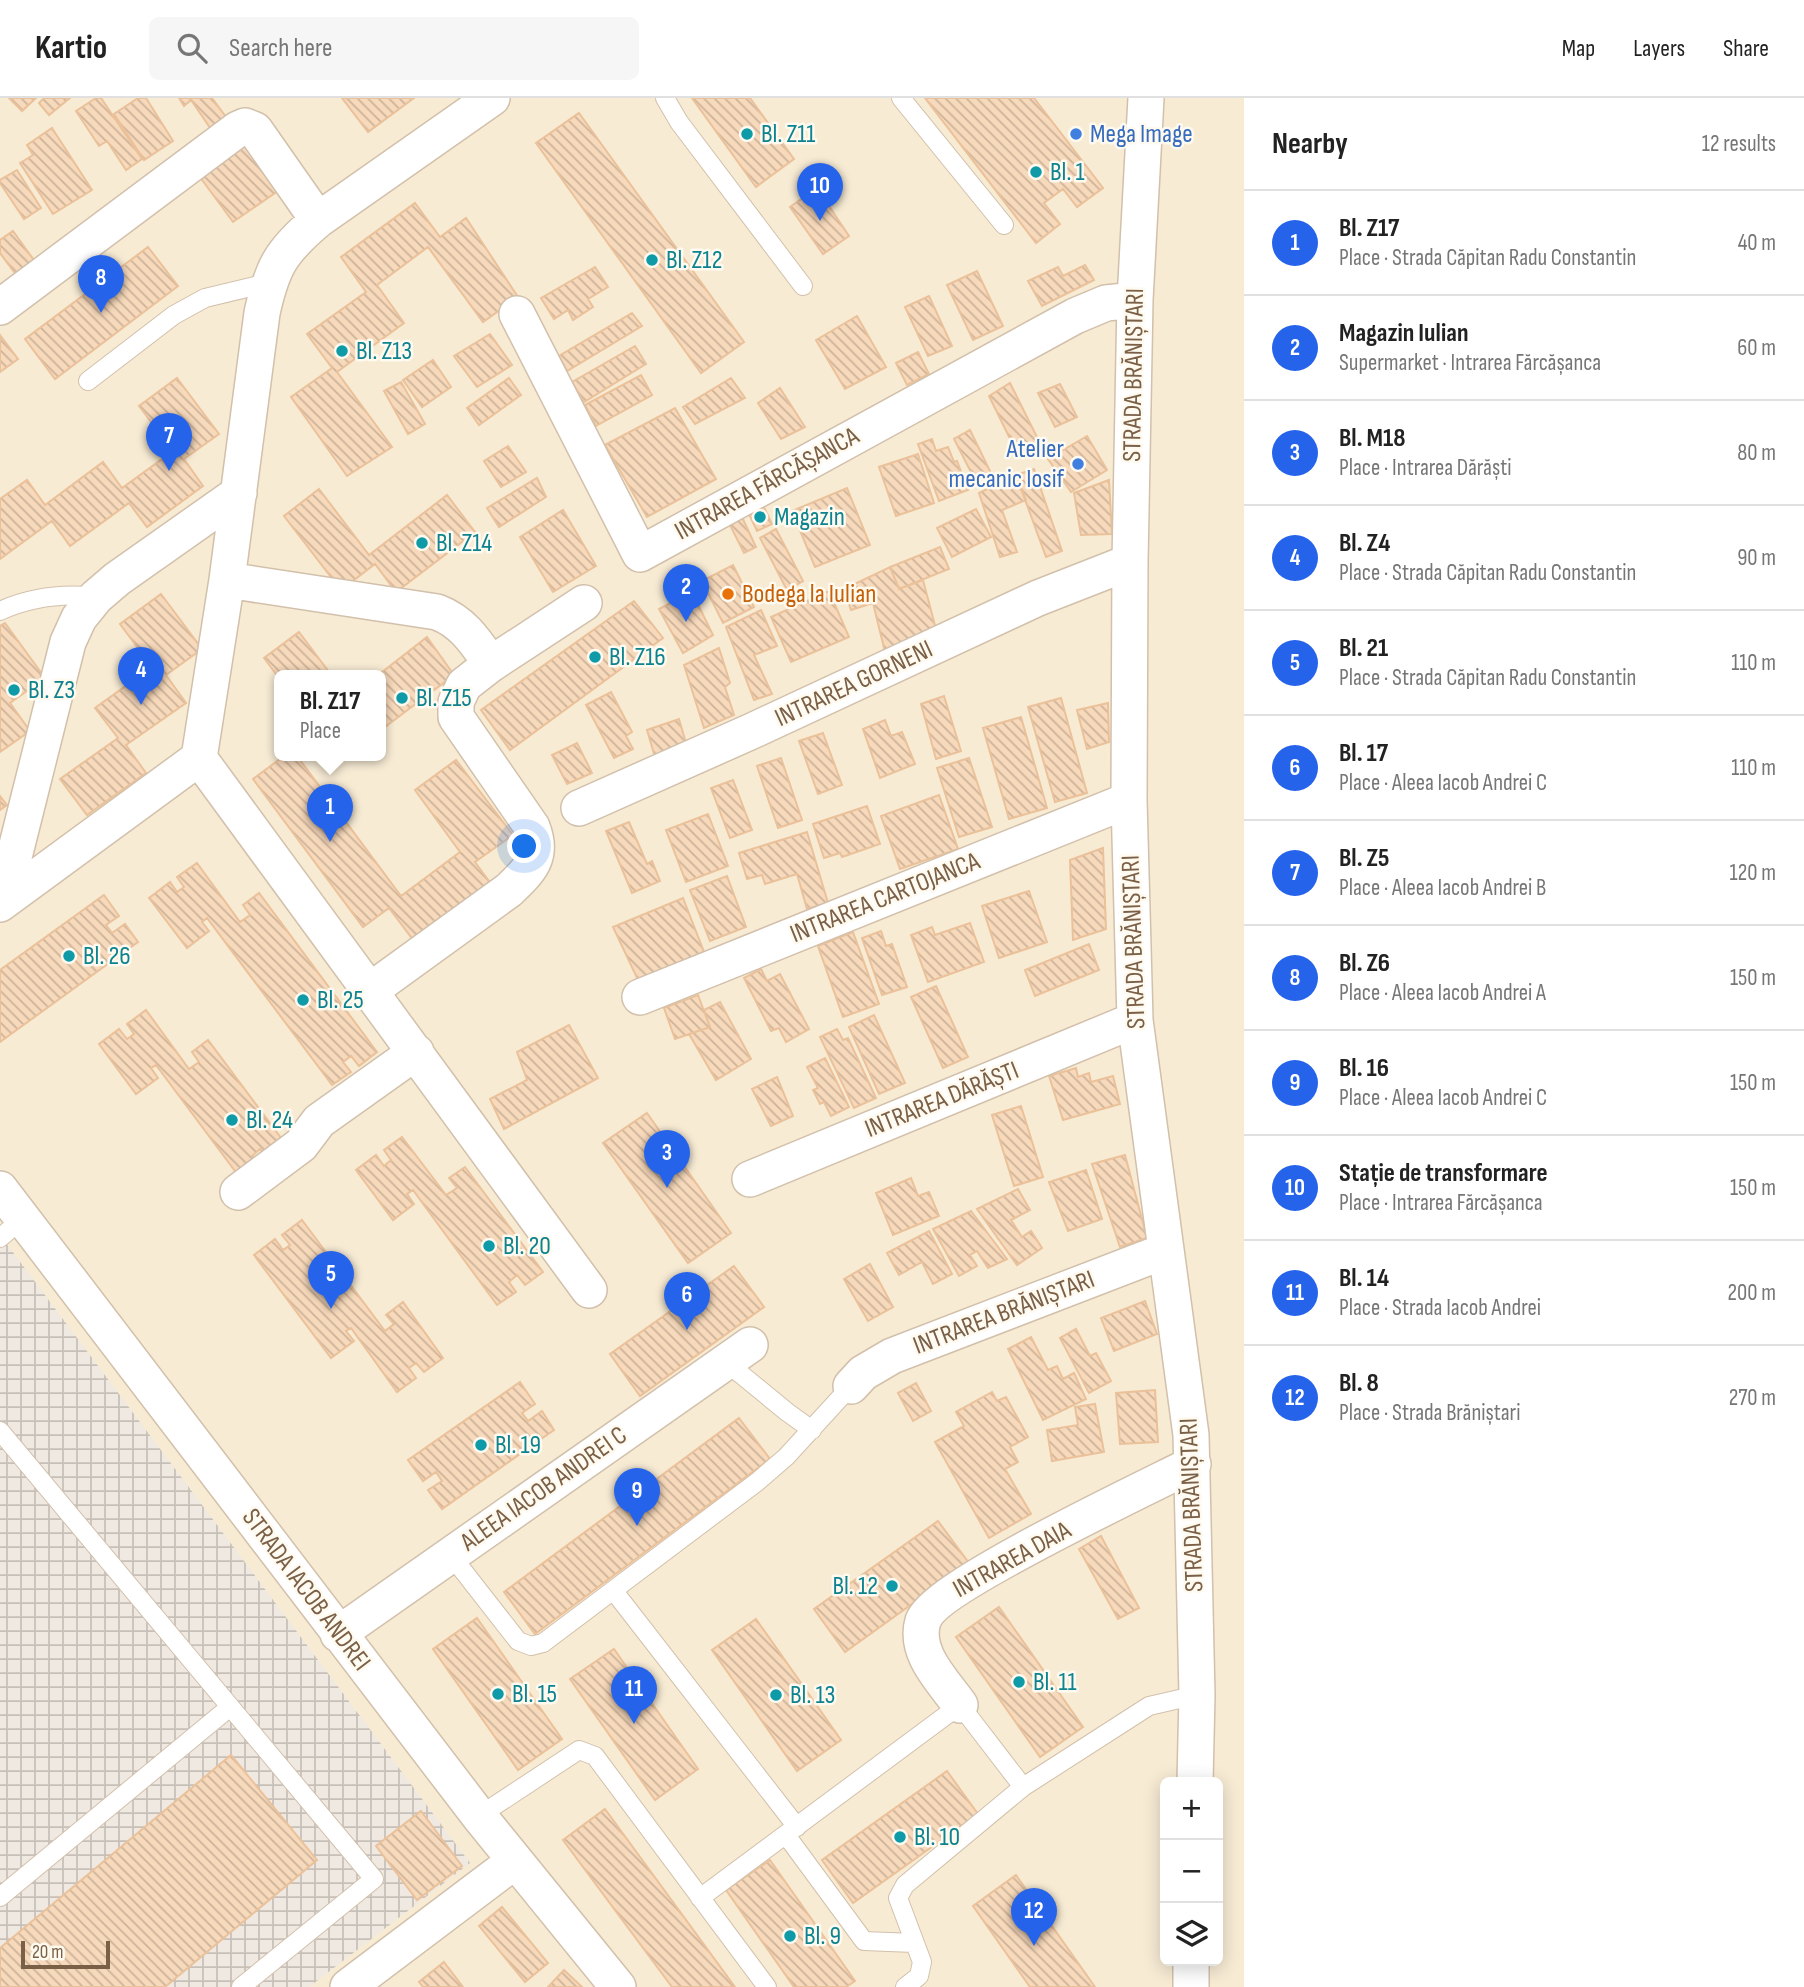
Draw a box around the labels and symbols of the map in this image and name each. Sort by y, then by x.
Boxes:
place label: Bl. Z11 [761,119,815,150]
place label: Mega Image [1090,119,1193,150]
marker: Bl. Z11 [739,126,755,142]
marker: Mega Image [1068,126,1084,142]
place label: Bl. 1 [1050,157,1085,188]
pin: 10 [797,163,843,221]
marker: Bl. 1 [1028,164,1044,180]
place label: Bl. Z12 [666,245,722,276]
marker: Bl. Z12 [644,252,660,268]
pin: 8 [78,255,124,313]
street label: STRADA BRĂNIȘTARI [1117,288,1151,462]
place label: Bl. Z13 [356,336,412,367]
marker: Bl. Z13 [334,343,350,359]
pin: 7 [146,413,192,471]
street label: INTRAREA FĂRCĂȘANCA [670,420,865,547]
place label: Atelier mecanic Iosif [949,434,1065,495]
marker: Atelier mecanic Iosif [1070,456,1086,472]
place label: Magazin [774,502,845,533]
marker: Magazin [752,509,768,525]
place label: Bl. Z14 [436,528,492,559]
marker: Bl. Z14 [414,535,430,551]
pin: 2 [663,564,709,622]
place label: Bodega la Iulian [742,579,876,610]
marker: Bodega la Iulian [720,586,736,602]
street label: INTRAREA GORNENI [770,634,938,734]
place label: Bl. Z16 [609,642,666,673]
pin: 4 [118,647,164,705]
marker: Bl. Z16 [587,649,603,665]
place label: Bl. Z3 [28,675,75,706]
marker: Bl. Z3 [6,682,22,698]
place label: Bl. Z15 [416,683,472,714]
marker: Bl. Z15 [394,690,410,706]
pin: 1 [307,784,353,842]
your location [507,829,541,863]
street label: INTRAREA CARTOJANCA [786,846,985,950]
street label: STRADA BRĂNIȘTARI [1115,855,1153,1029]
place label: Bl. 26 [83,941,131,972]
marker: Bl. 26 [61,948,77,964]
place label: Bl. 25 [317,985,364,1016]
marker: Bl. 25 [295,992,311,1008]
street label: INTRAREA DĂRĂȘTI [861,1055,1023,1145]
place label: Bl. 24 [246,1105,293,1136]
marker: Bl. 24 [224,1112,240,1128]
pin: 3 [644,1130,690,1188]
place label: Bl. 20 [503,1231,551,1262]
marker: Bl. 20 [481,1238,497,1254]
pin: 5 [308,1251,354,1309]
street label: INTRAREA BRĂNIȘTARI [909,1264,1099,1362]
pin: 6 [664,1272,710,1330]
street label: STRADA BRĂNIȘTARI [1173,1418,1211,1592]
street label: ALEEA IACOB ANDREI C [454,1420,633,1559]
place label: Bl. 19 [495,1430,541,1461]
marker: Bl. 19 [473,1437,489,1453]
pin: 9 [614,1468,660,1526]
street label: STRADA IACOB ANDREI [235,1503,377,1677]
street label: INTRAREA DAIA [948,1515,1077,1605]
place label: Bl. 12 [832,1571,878,1602]
marker: Bl. 12 [884,1578,900,1594]
pin: 11 [611,1666,657,1724]
place label: Bl. 11 [1033,1667,1077,1698]
marker: Bl. 11 [1011,1674,1027,1690]
place label: Bl. 15 [512,1679,557,1710]
place label: Bl. 13 [790,1680,835,1711]
marker: Bl. 15 [490,1686,506,1702]
marker: Bl. 13 [768,1687,784,1703]
place label: Bl. 10 [914,1822,960,1853]
marker: Bl. 10 [892,1829,908,1845]
pin: 12 [1011,1888,1057,1946]
place label: Bl. 9 [804,1921,841,1952]
marker: Bl. 9 [782,1928,798,1944]
scale bar [21,1938,110,1970]

